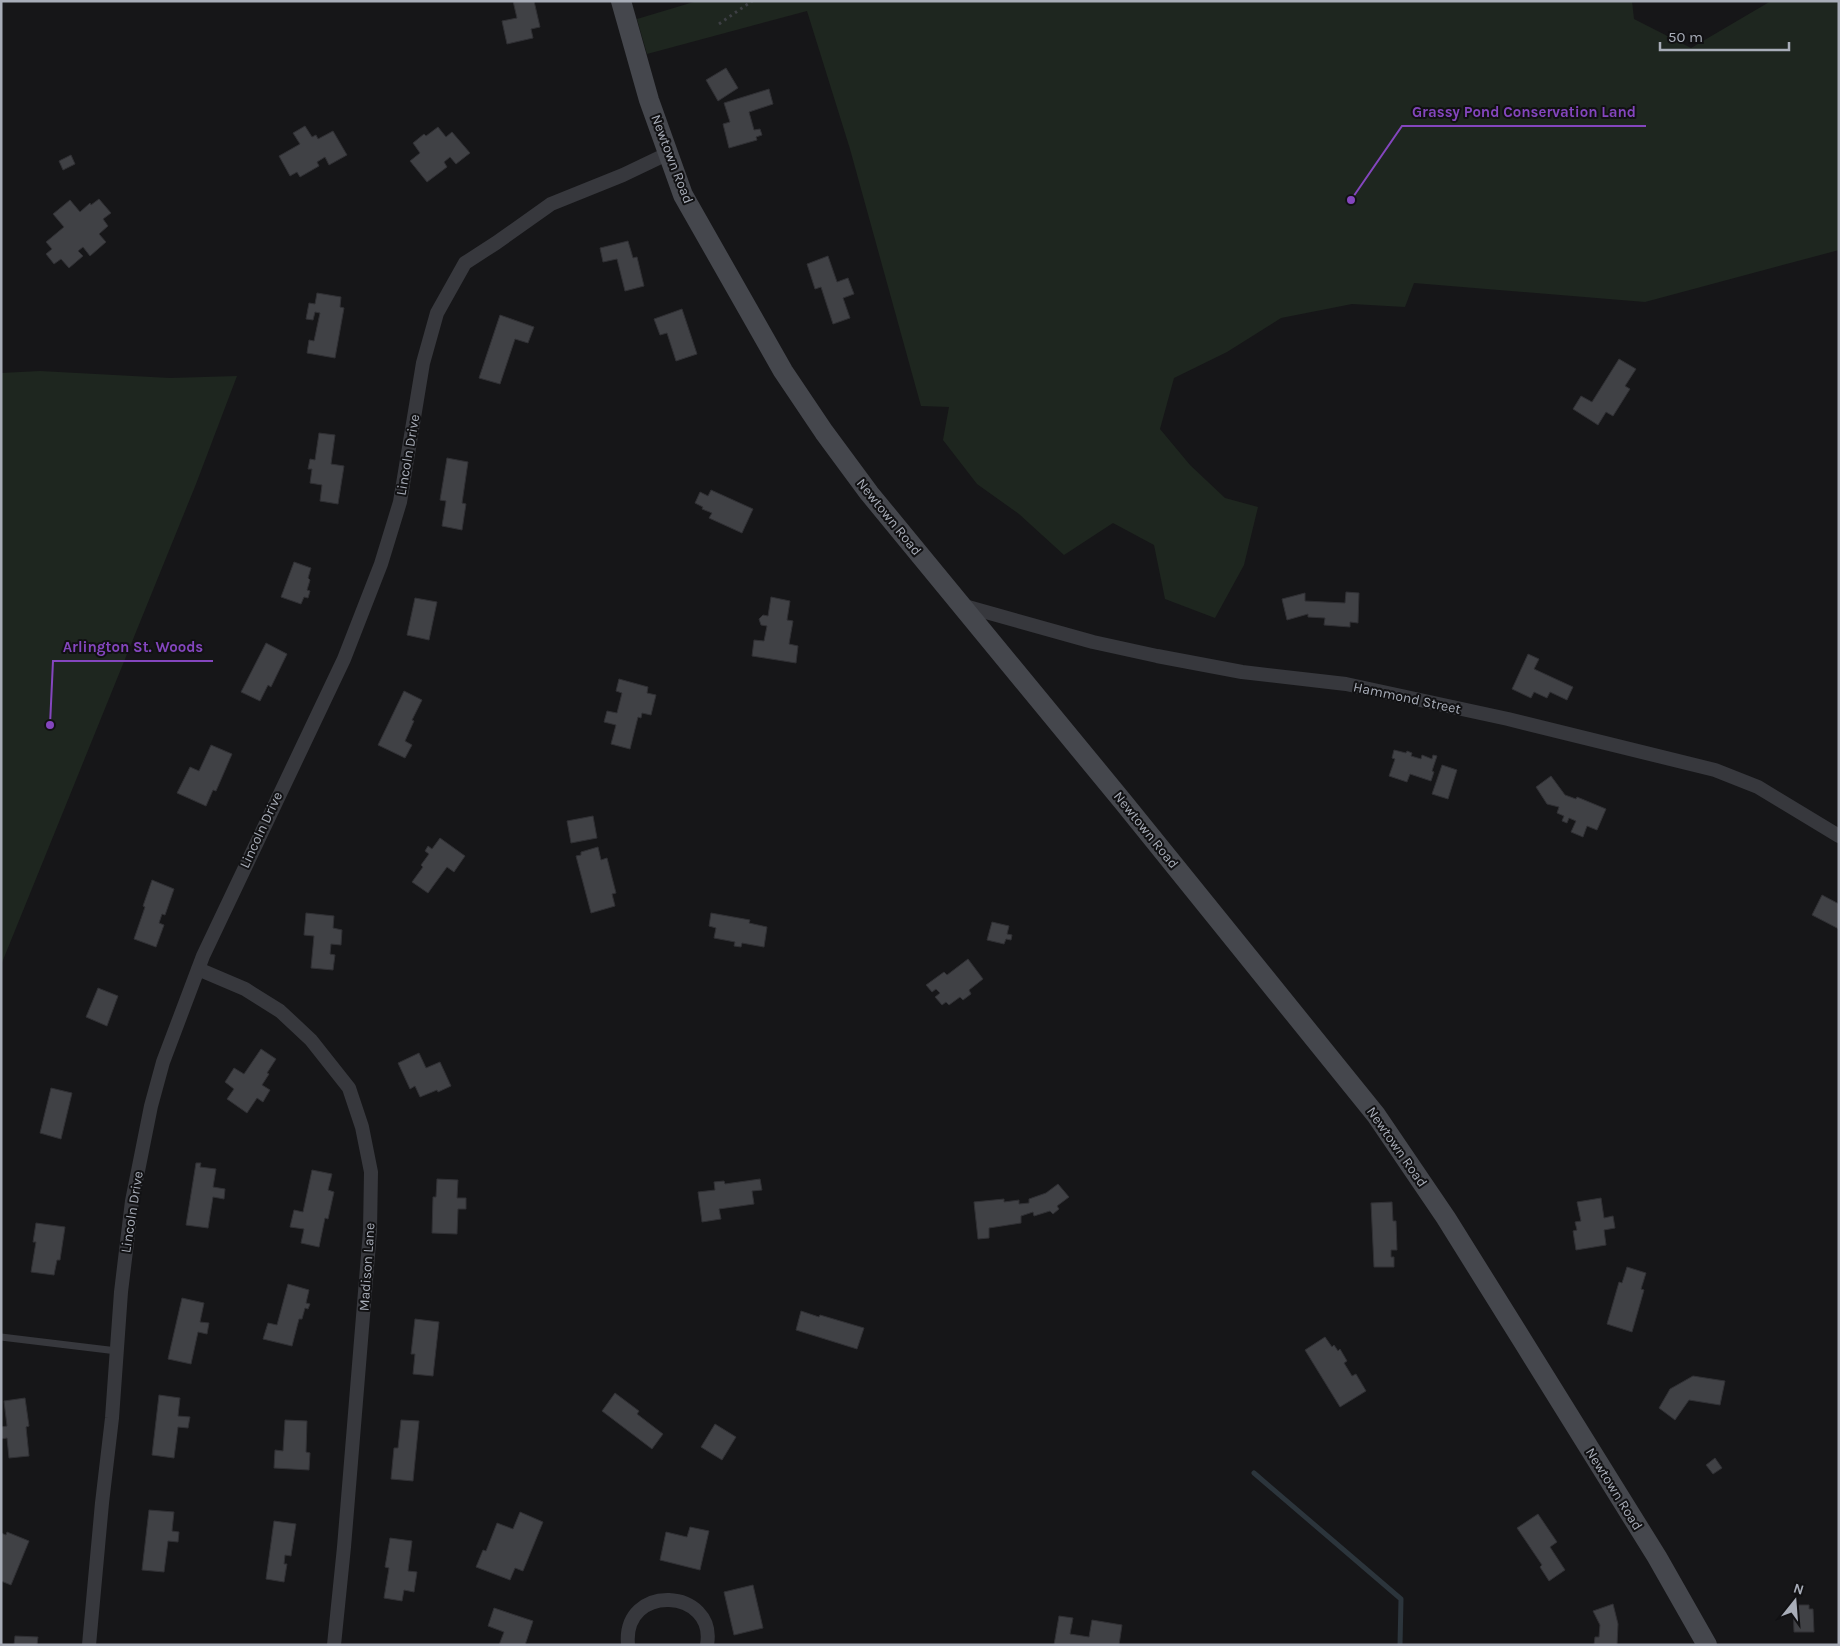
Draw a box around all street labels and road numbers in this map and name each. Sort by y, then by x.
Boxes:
street label: Newtown Road [647,112,697,206]
street label: Lincoln Drive [392,413,424,497]
street label: Newtown Road [853,475,925,559]
street label: Hammond Street [1352,678,1462,718]
street label: Newtown Road [1110,788,1182,872]
street label: Lincoln Drive [236,789,286,871]
street label: Newtown Road [1363,1104,1431,1190]
street label: Lincoln Drive [117,1170,147,1254]
street label: Madison Lane [355,1222,379,1312]
street label: Newtown Road [1582,1445,1646,1533]

